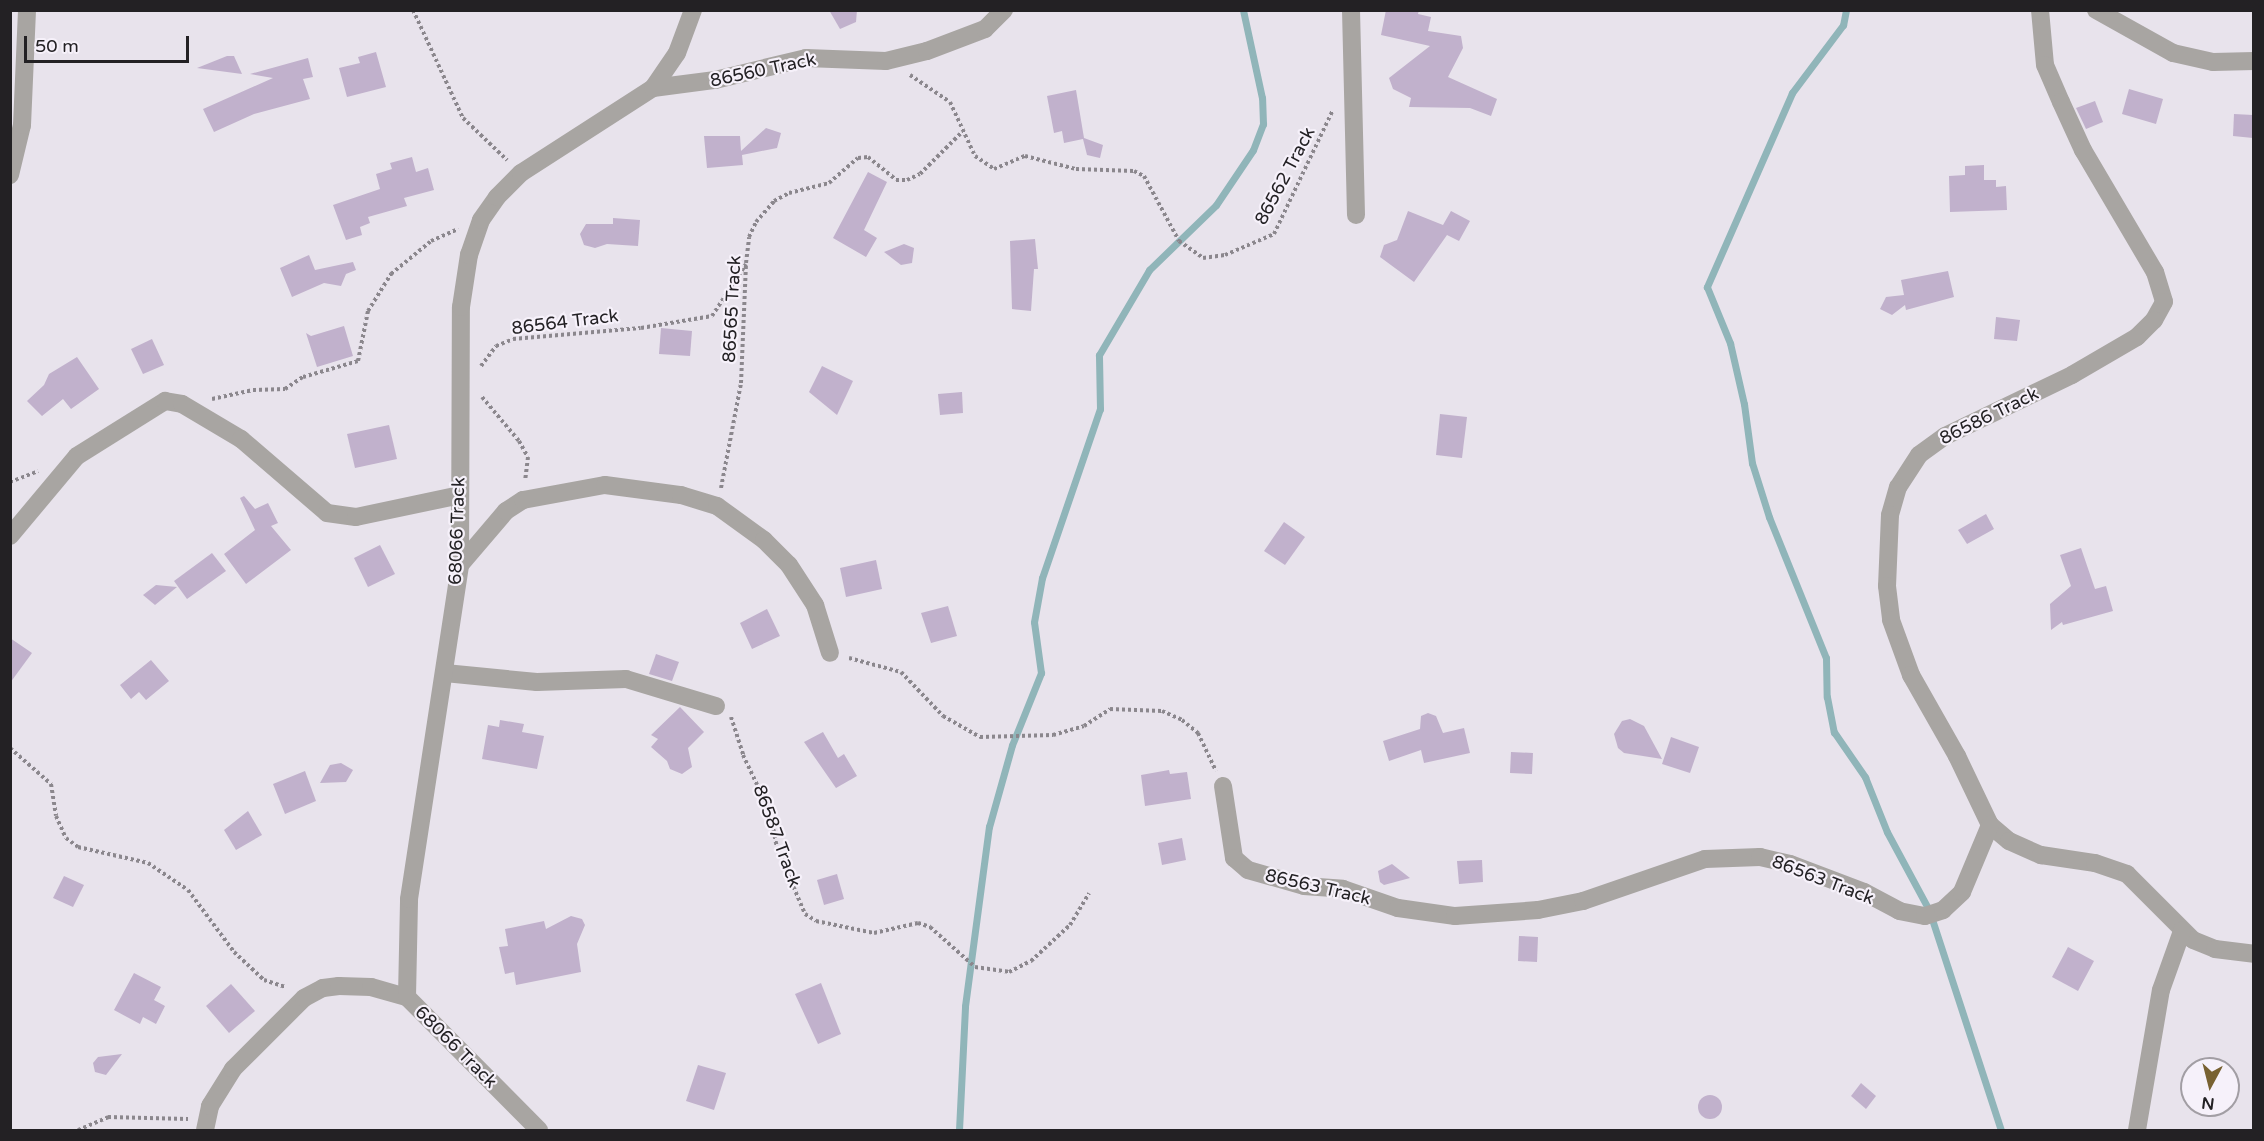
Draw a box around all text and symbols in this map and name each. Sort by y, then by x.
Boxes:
scale bar [27,24,192,62]
text: 50 m [35,35,79,57]
street label: 86560 Track [708,48,818,92]
street label: 86562 Track [1250,123,1320,229]
street label: 86565 Track [718,255,746,363]
street label: 86564 Track [510,305,620,339]
street label: 86586 Track [1936,383,2042,449]
street label: 68066 Track [444,477,470,585]
street label: 86587 Track [748,782,806,890]
street label: 86563 Track [1769,851,1877,909]
street label: 86563 Track [1263,864,1373,910]
street label: 68066 Track [410,1001,502,1093]
north arrow [2180,1057,2240,1117]
text: N [2200,1092,2216,1114]

